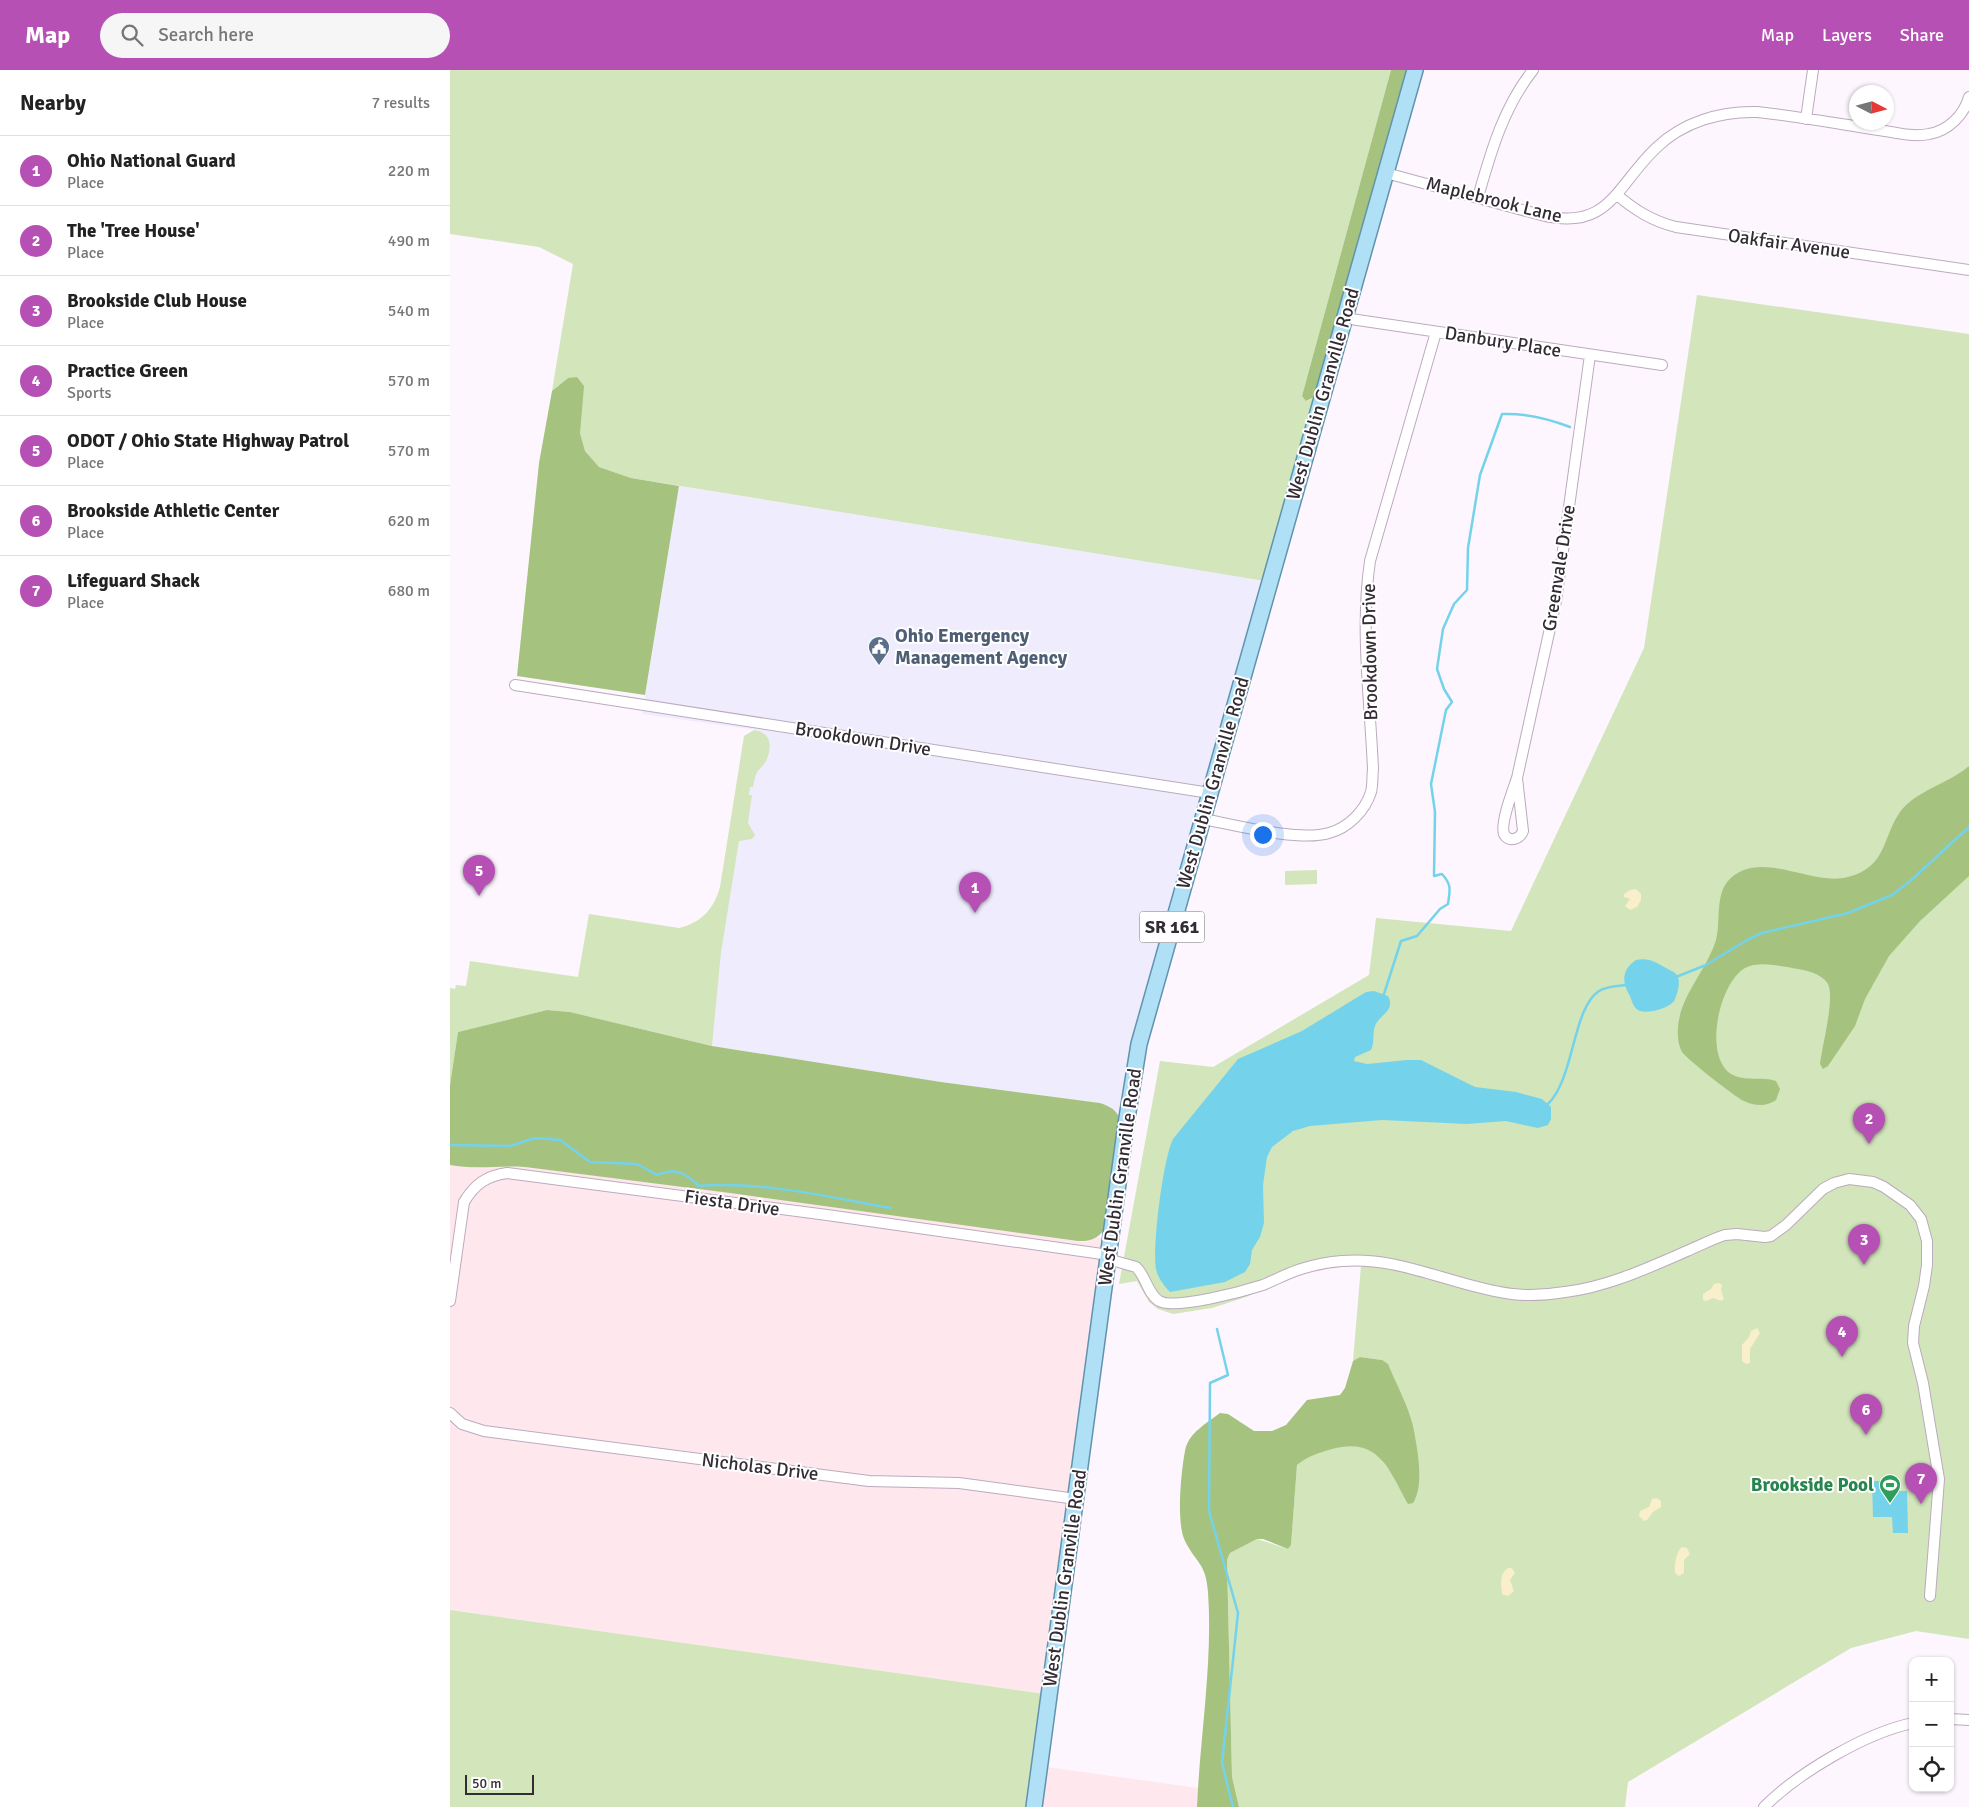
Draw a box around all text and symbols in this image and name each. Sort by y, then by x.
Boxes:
search box [100,13,450,58]
text: Map [25,20,70,50]
icon: search [118,21,146,49]
text: Search here [158,23,254,47]
text: Map [1761,24,1794,46]
text: Layers [1822,24,1872,46]
text: Share [1900,24,1944,46]
north arrow [1849,85,1894,130]
text: Nearby [20,90,86,116]
text: 7 results [371,93,430,113]
text: Ohio National Guard [67,149,236,173]
text: 1 [32,161,40,181]
text: 220 m [388,161,430,181]
street label: Maplebrook Lane [1424,172,1564,228]
text: Place [67,173,104,193]
text: The 'Tree House' [67,219,200,243]
street label: Oakfair Avenue [1726,224,1852,264]
text: 2 [32,231,40,251]
text: 490 m [388,231,430,251]
text: Place [67,243,104,263]
street label: West Dublin Granville Road [1281,285,1365,503]
text: Brookside Club House [67,289,247,313]
text: 3 [32,301,40,321]
text: 540 m [388,301,430,321]
text: Place [67,313,104,333]
street label: Danbury Place [1443,321,1563,363]
text: Practice Green [67,359,188,383]
text: 4 [32,371,40,391]
text: 570 m [388,371,430,391]
text: Sports [67,383,112,403]
text: ODOT / Ohio State Highway Patrol [67,429,349,453]
text: 5 [32,441,40,461]
text: 570 m [388,441,430,461]
text: Place [67,453,104,473]
text: Brookside Athletic Center [67,499,279,523]
street label: Greenvale Drive [1537,503,1581,633]
text: 6 [32,511,40,531]
text: 620 m [388,511,430,531]
text: Place [67,523,104,543]
text: Lifeguard Shack [67,569,200,593]
text: 7 [32,581,40,601]
text: 680 m [388,581,430,601]
street label: Brookdown Drive [1357,583,1383,721]
text: Place [67,593,104,613]
place label: Ohio Emergency Management Agency [895,624,1068,670]
public building icon: Ohio Emergency Management Agency [867,635,891,666]
street label: West Dublin Granville Road [1171,674,1255,892]
street label: Brookdown Drive [793,716,933,762]
your location [1250,822,1276,848]
pin: 5 [463,855,495,896]
pin: 1 [959,872,991,913]
road number: SR 161 [1140,912,1204,942]
street label: West Dublin Granville Road [1093,1067,1147,1287]
pin: 2 [1853,1103,1885,1144]
street label: Fiesta Drive [683,1184,781,1222]
pin: 3 [1848,1224,1880,1265]
pin: 4 [1826,1316,1858,1357]
pin: 6 [1850,1394,1882,1435]
street label: Nicholas Drive [700,1448,820,1486]
pin: 7 [1905,1463,1937,1504]
street label: West Dublin Granville Road [1038,1468,1092,1688]
place label: Brookside Pool [1751,1473,1874,1497]
sports icon: Brookside Pool [1878,1473,1902,1504]
map controls [1909,1657,1954,1792]
button: + [1909,1657,1954,1702]
button: − [1909,1702,1954,1747]
button: locate [1909,1747,1954,1792]
scale bar [465,1772,534,1795]
text: 50 m [472,1775,501,1792]

